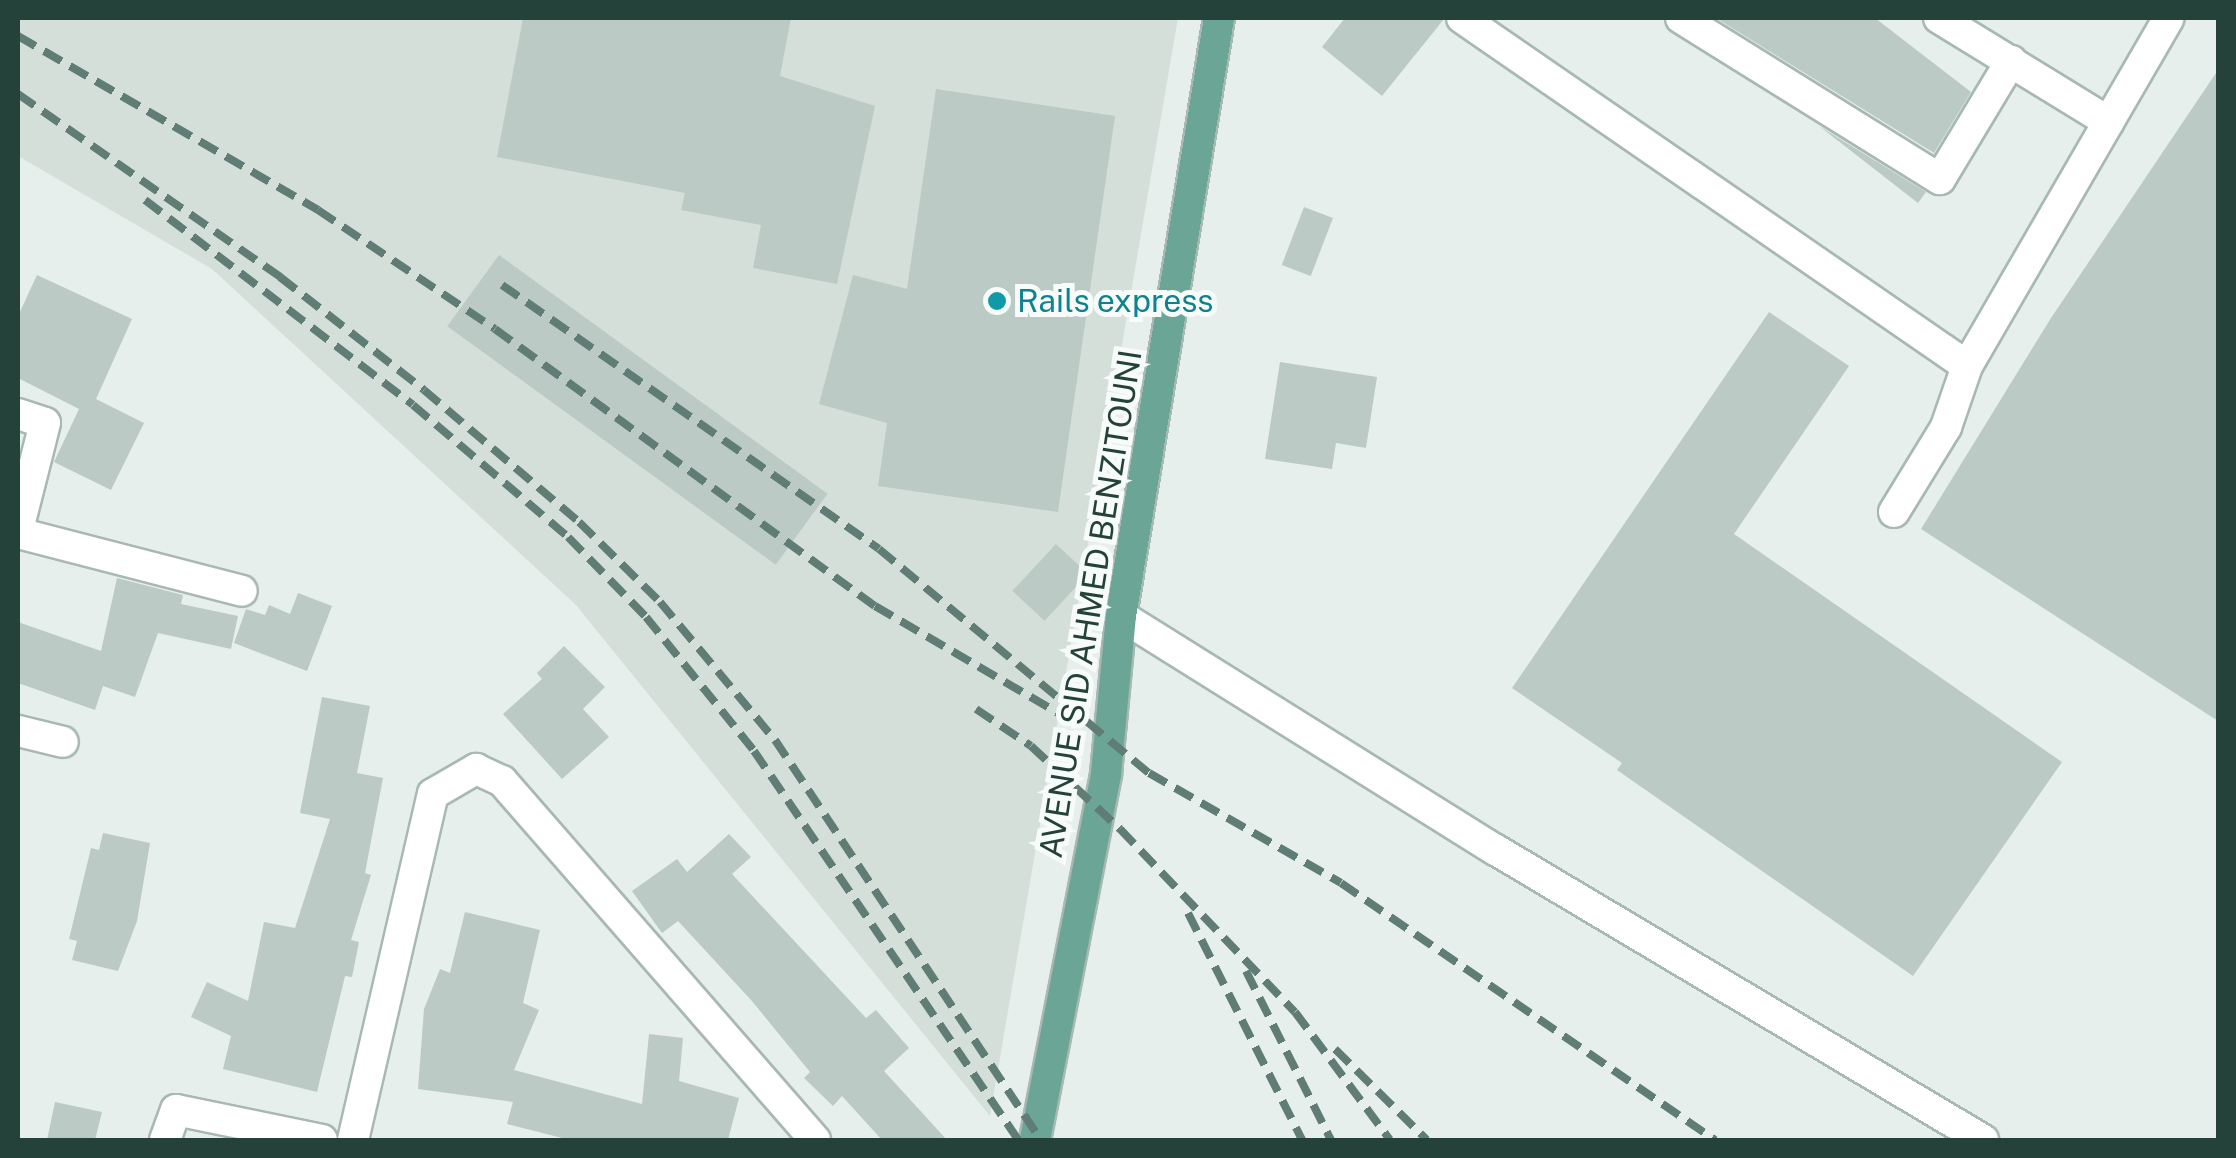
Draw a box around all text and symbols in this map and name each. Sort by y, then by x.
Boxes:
place label: Rails express [1017,282,1214,320]
marker: Rails express [986,290,1008,312]
street label: AVENUE SID AHMED BENZITOUNI [1032,347,1150,861]

